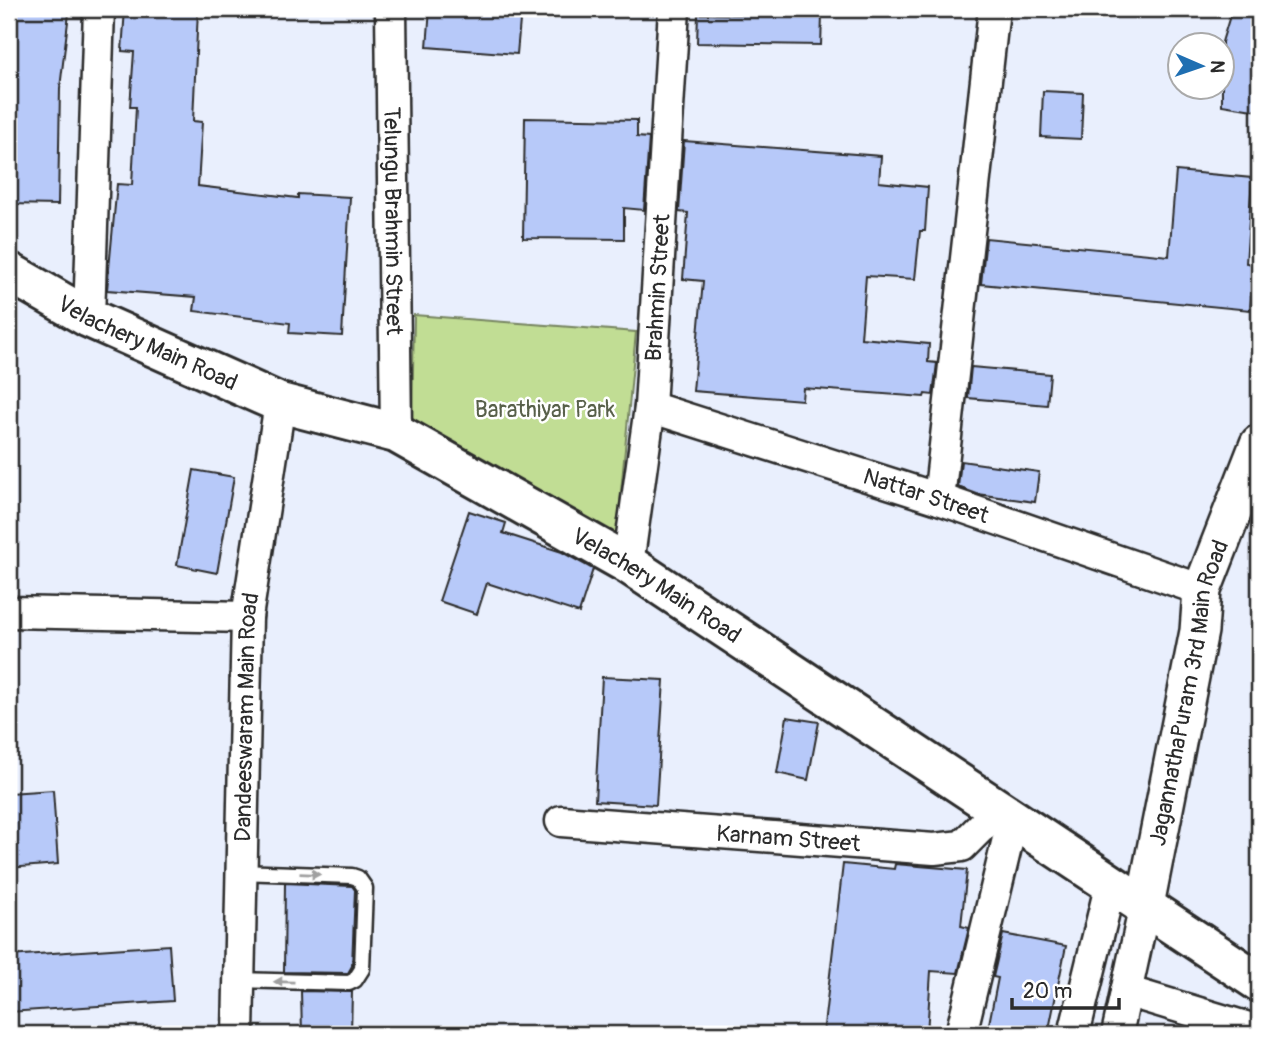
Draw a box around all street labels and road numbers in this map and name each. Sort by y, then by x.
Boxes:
street label: Telungu Brahmin Street [377,107,409,336]
street label: Brahmin Street [639,213,677,362]
street label: Velachery Main Road [52,289,242,397]
street label: Nattar Street [860,462,993,530]
street label: Velachery Main Road [567,521,747,650]
street label: JagannathaPuram 3rd Main Road [1143,536,1235,848]
street label: Dandeeswaram Main Road [228,591,266,842]
street label: Karnam Street [715,819,862,858]

